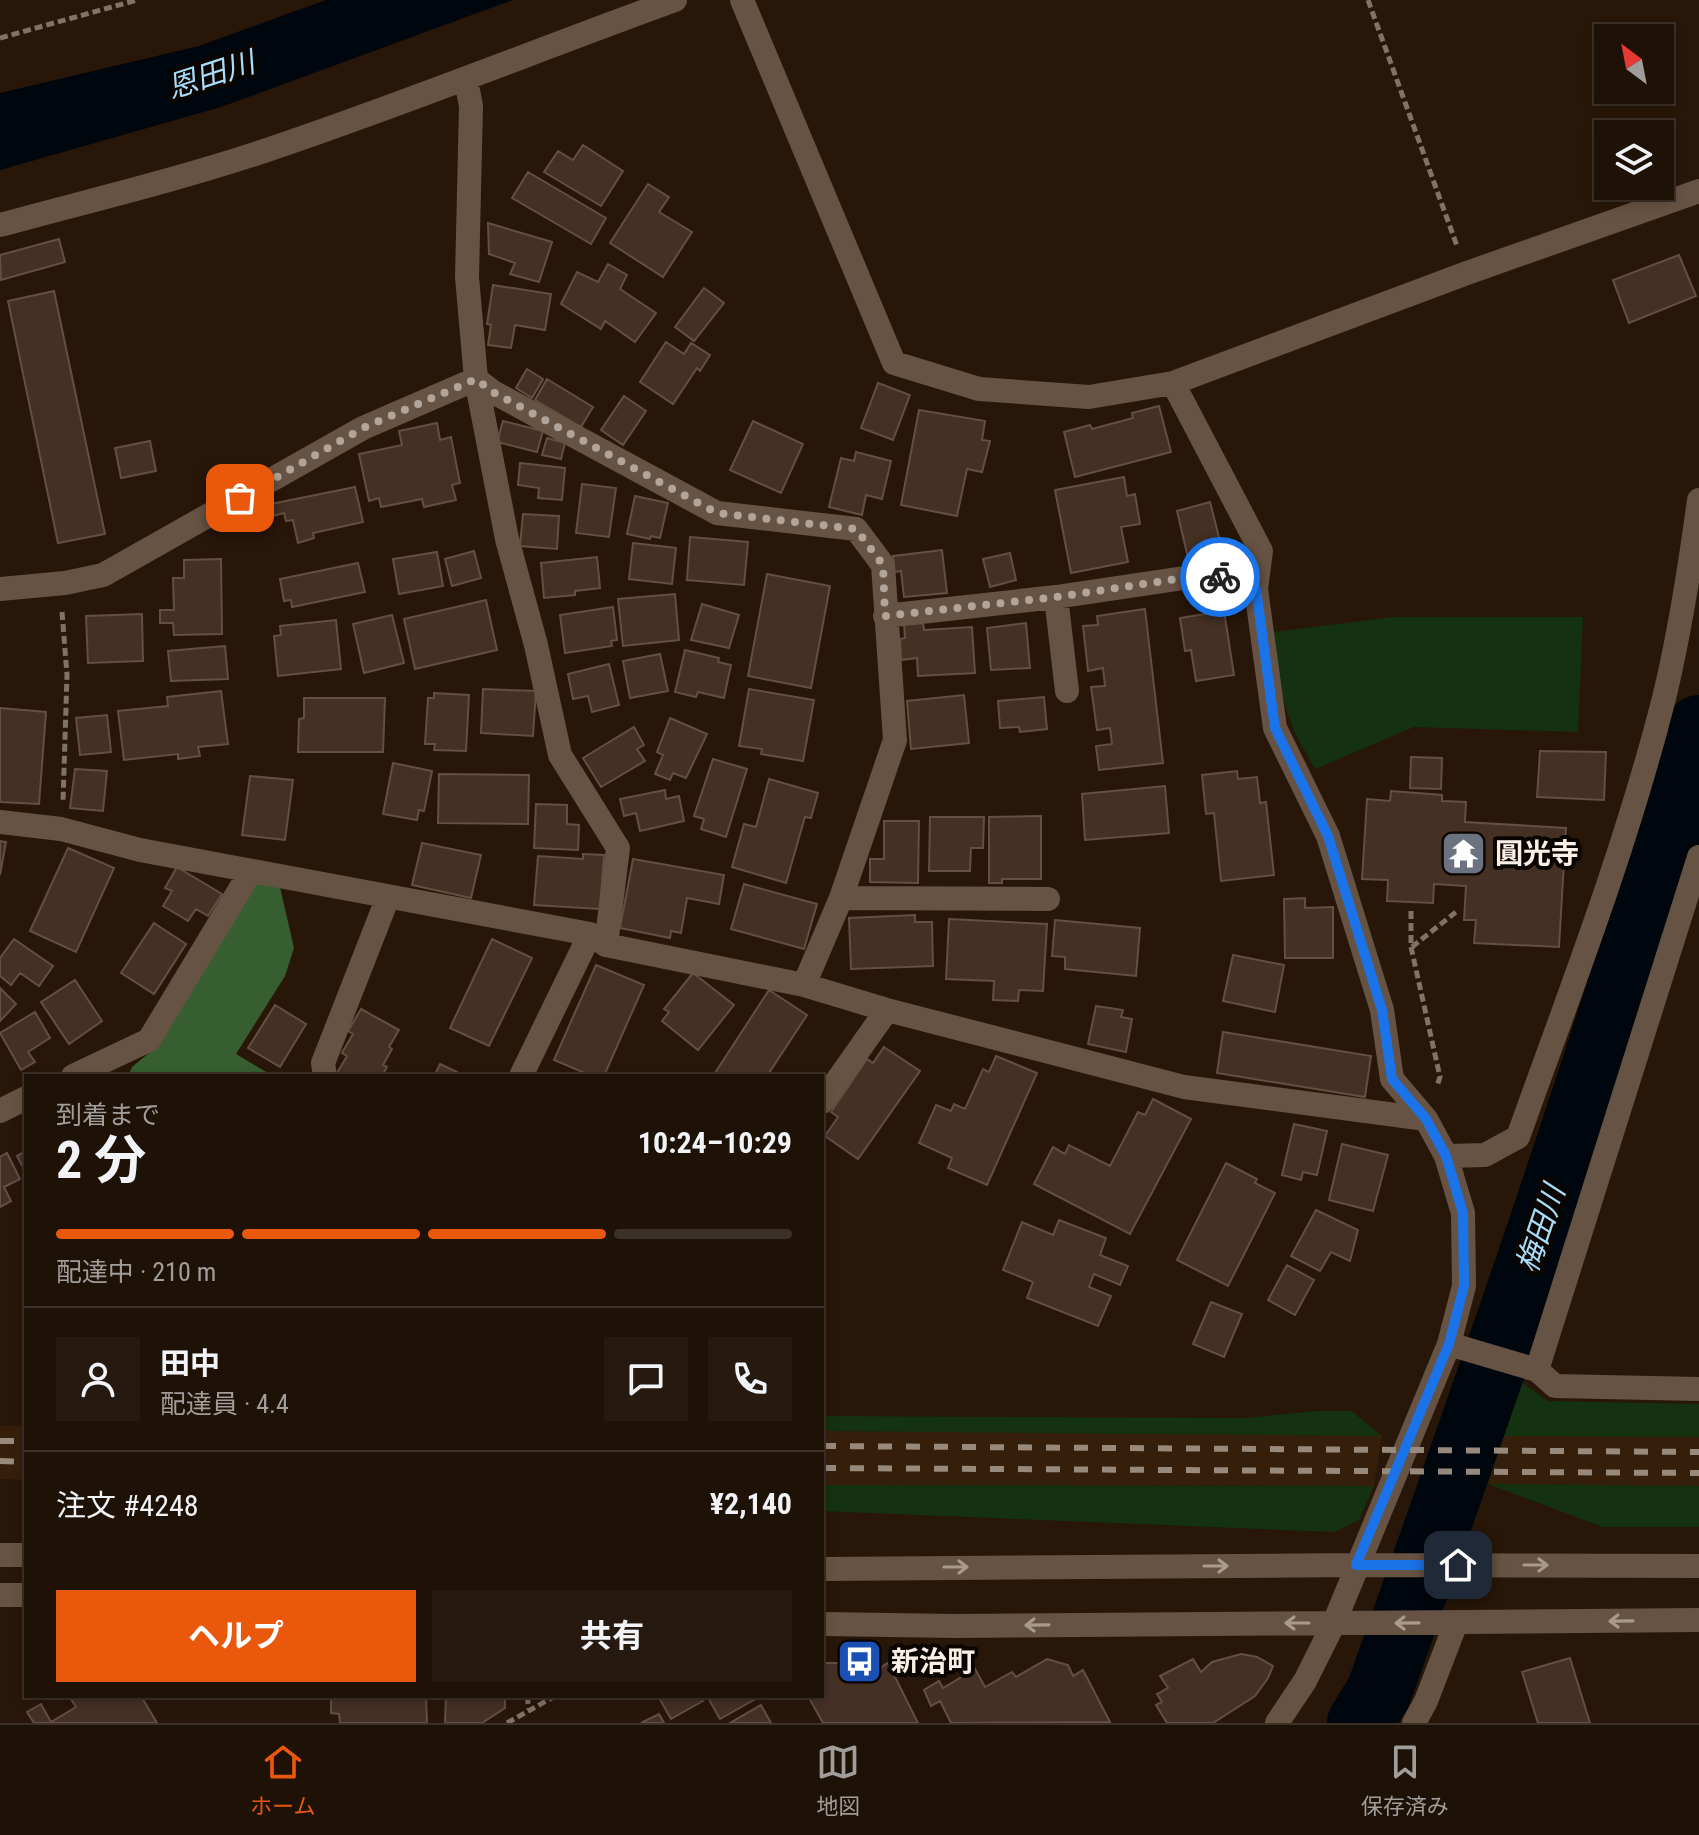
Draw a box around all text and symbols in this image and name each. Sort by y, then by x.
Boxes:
north arrow [1594,24,1674,104]
map controls [1594,24,1674,200]
water label: 恩田川 [163,43,262,105]
button: layers [1594,120,1674,200]
pin [206,464,274,532]
icon: bag [218,476,262,520]
courier [1180,537,1260,617]
icon: bike [1198,555,1242,599]
temple icon: 圓光寺 [1440,829,1488,877]
place label: 圓光寺 [1495,837,1579,870]
text: 到着まで [56,1100,160,1130]
text: 10:24–10:29 [638,1125,792,1160]
text: 2 分 [56,1130,146,1191]
water label: 梅田川 [1509,1178,1573,1277]
text: 配達中 · 210 m [56,1257,216,1287]
button: person [56,1337,140,1421]
button: chat [604,1337,688,1421]
button: phone [708,1337,792,1421]
text: 田中 [160,1346,220,1381]
text: 配達員 · 4.4 [160,1389,289,1419]
text: ¥2,140 [710,1486,792,1521]
text: 注文 #4248 [56,1488,199,1523]
pin [1424,1531,1492,1599]
icon: home [1436,1543,1480,1587]
one-way arrow [1522,1557,1549,1573]
one-way arrow [1202,1558,1229,1574]
one-way arrow [942,1559,969,1575]
button: ヘルプ [56,1590,416,1682]
button: 共有 [432,1590,792,1682]
one-way arrow [1608,1613,1635,1629]
one-way arrow [1284,1615,1311,1631]
one-way arrow [1394,1615,1421,1631]
one-way arrow [1024,1617,1051,1633]
bus stop icon: 新治町 [836,1637,884,1685]
place label: 新治町 [891,1645,975,1678]
tab: ホーム [250,1740,316,1820]
tab: 地図 [816,1740,860,1820]
tab: 保存済み [1361,1740,1449,1820]

